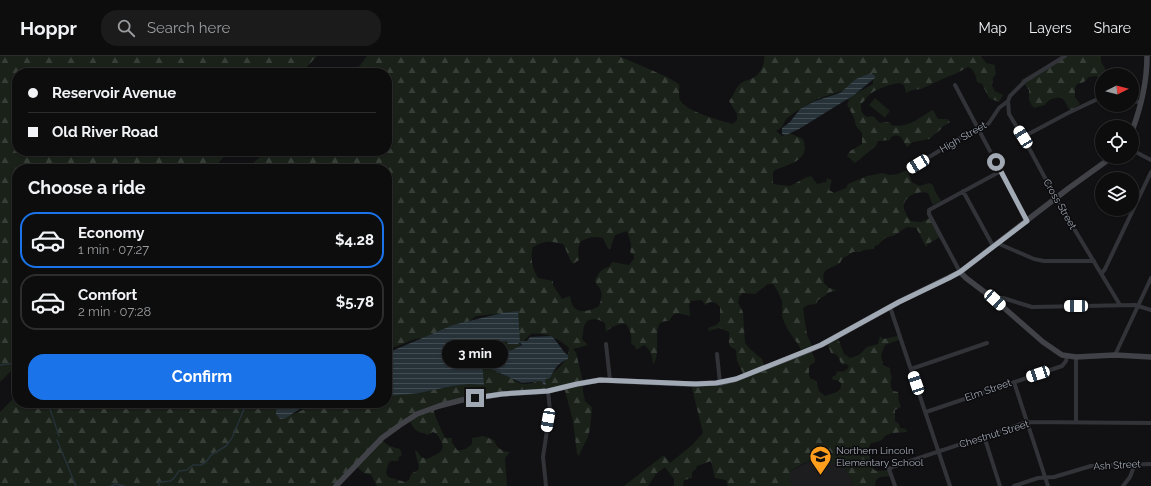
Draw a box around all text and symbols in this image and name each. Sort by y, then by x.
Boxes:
search box [101,10,381,46]
text: Hoppr [20,17,77,39]
icon: search [115,17,137,39]
text: Search here [147,19,230,37]
text: Map [979,20,1007,36]
text: Layers [1029,20,1072,36]
text: Share [1094,20,1131,36]
north arrow [1095,68,1139,112]
map controls [1095,68,1139,216]
text: Reservoir Avenue [52,84,176,102]
street label: High Street [938,119,989,155]
button: locate [1095,120,1139,164]
text: Old River Road [52,123,158,141]
car [1012,124,1034,150]
car [905,153,931,175]
route start [987,153,1005,171]
button: layers [1095,172,1139,216]
text: Choose a ride [28,177,146,198]
street label: Cross Street [1041,177,1079,232]
icon: car [30,222,66,258]
text: Economy [78,224,145,242]
text: $4.28 [335,231,374,249]
text: 1 min · 07:27 [78,242,149,257]
icon: car [30,284,66,320]
text: Comfort [78,286,137,304]
car [982,288,1008,312]
text: $5.78 [336,293,374,311]
car [1064,300,1088,312]
text: 2 min · 07:28 [78,304,151,319]
callout: 3 min [442,340,508,368]
text: 3 min [458,346,492,361]
button: Confirm [28,354,376,400]
car [1025,365,1051,383]
car [906,370,926,396]
street label: Elm Street [963,377,1013,403]
route end [466,389,484,407]
car [540,407,556,433]
street label: Chestnut Street [958,418,1031,450]
school or university icon: Northern Lincoln Elementary School [807,443,833,476]
place label: Northern Lincoln Elementary School [836,445,924,468]
street label: Ash Street [1093,458,1142,472]

